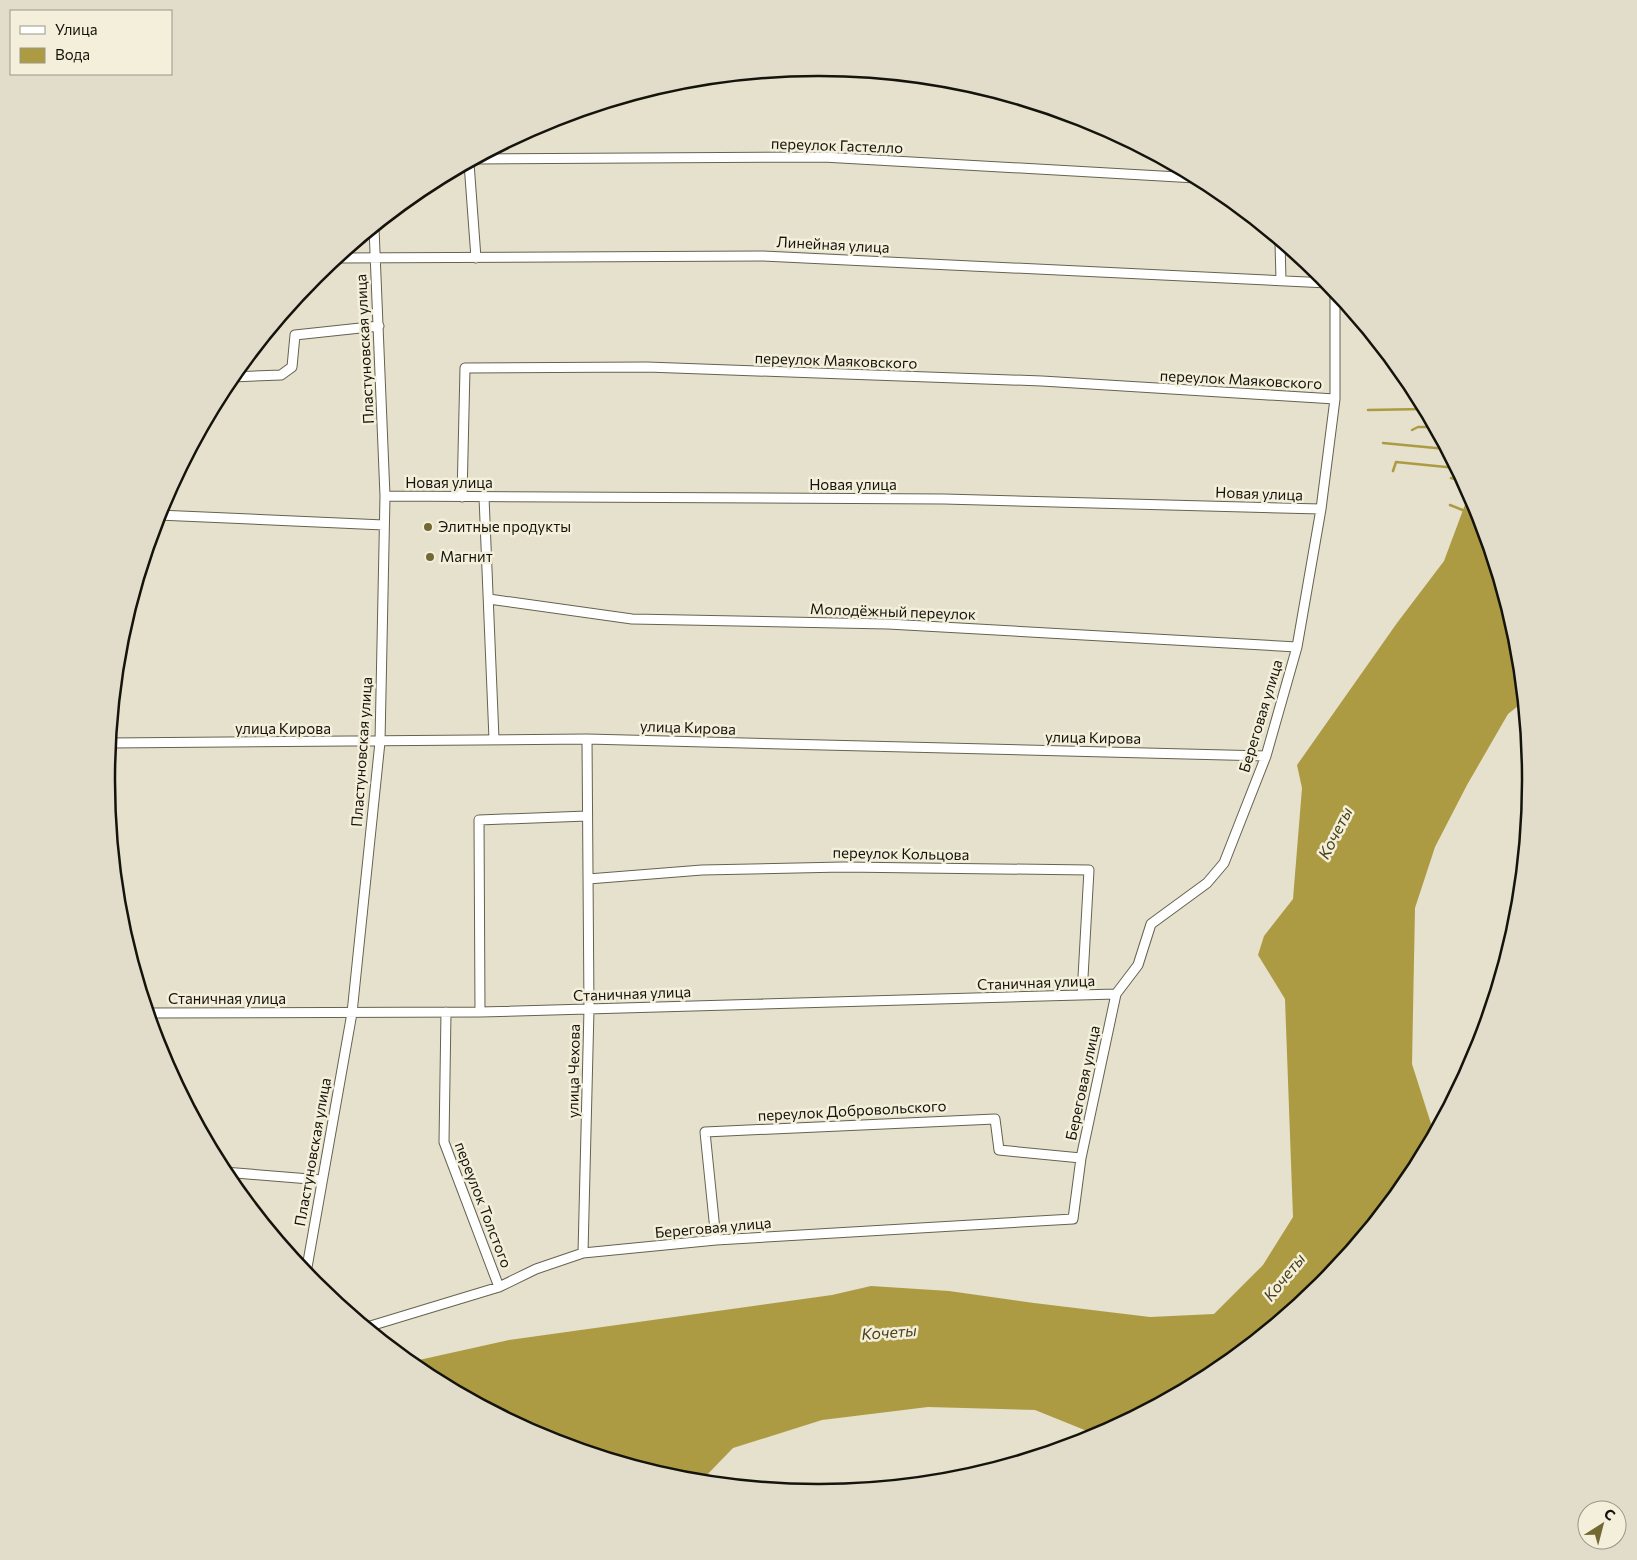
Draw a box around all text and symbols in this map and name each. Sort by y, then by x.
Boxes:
legend [10,10,172,75]
text: Улица [55,20,97,38]
text: Вода [55,45,90,63]
street label: переулок Гастелло [771,134,903,156]
street label: Линейная улица [776,232,890,256]
street label: Пластуновская улица [351,274,377,425]
street label: переулок Маяковского [754,348,918,372]
street label: переулок Маяковского [1159,366,1323,392]
street label: Новая улица [405,473,493,491]
street label: Новая улица [809,475,897,493]
street label: Новая улица [1215,482,1303,504]
place label: Элитные продукты [438,517,571,535]
marker: Элитные продукты [422,521,434,533]
place label: Магнит [440,547,493,565]
marker: Магнит [424,551,436,563]
street label: Молодёжный переулок [810,599,976,623]
street label: Береговая улица [1234,657,1286,774]
street label: Пластуновская улица [347,676,375,828]
street label: улица Кирова [640,716,736,738]
street label: улица Кирова [235,719,331,737]
street label: улица Кирова [1045,727,1141,747]
water label: Кочеты [1313,803,1356,862]
street label: переулок Кольцова [832,843,970,863]
street label: Станичная улица [977,971,1095,993]
street label: Станичная улица [573,982,691,1004]
street label: Станичная улица [168,989,286,1007]
street label: улица Чехова [563,1024,583,1118]
street label: Береговая улица [1061,1024,1103,1142]
street label: Пластуновская улица [290,1076,334,1227]
street label: переулок Добровольского [757,1096,947,1124]
street label: переулок Толстого [452,1139,516,1270]
street label: Береговая улица [654,1213,772,1241]
water label: Кочеты [1259,1249,1309,1304]
water label: Кочеты [861,1320,918,1343]
north arrow [1577,1500,1627,1550]
text: С [1601,1504,1619,1524]

